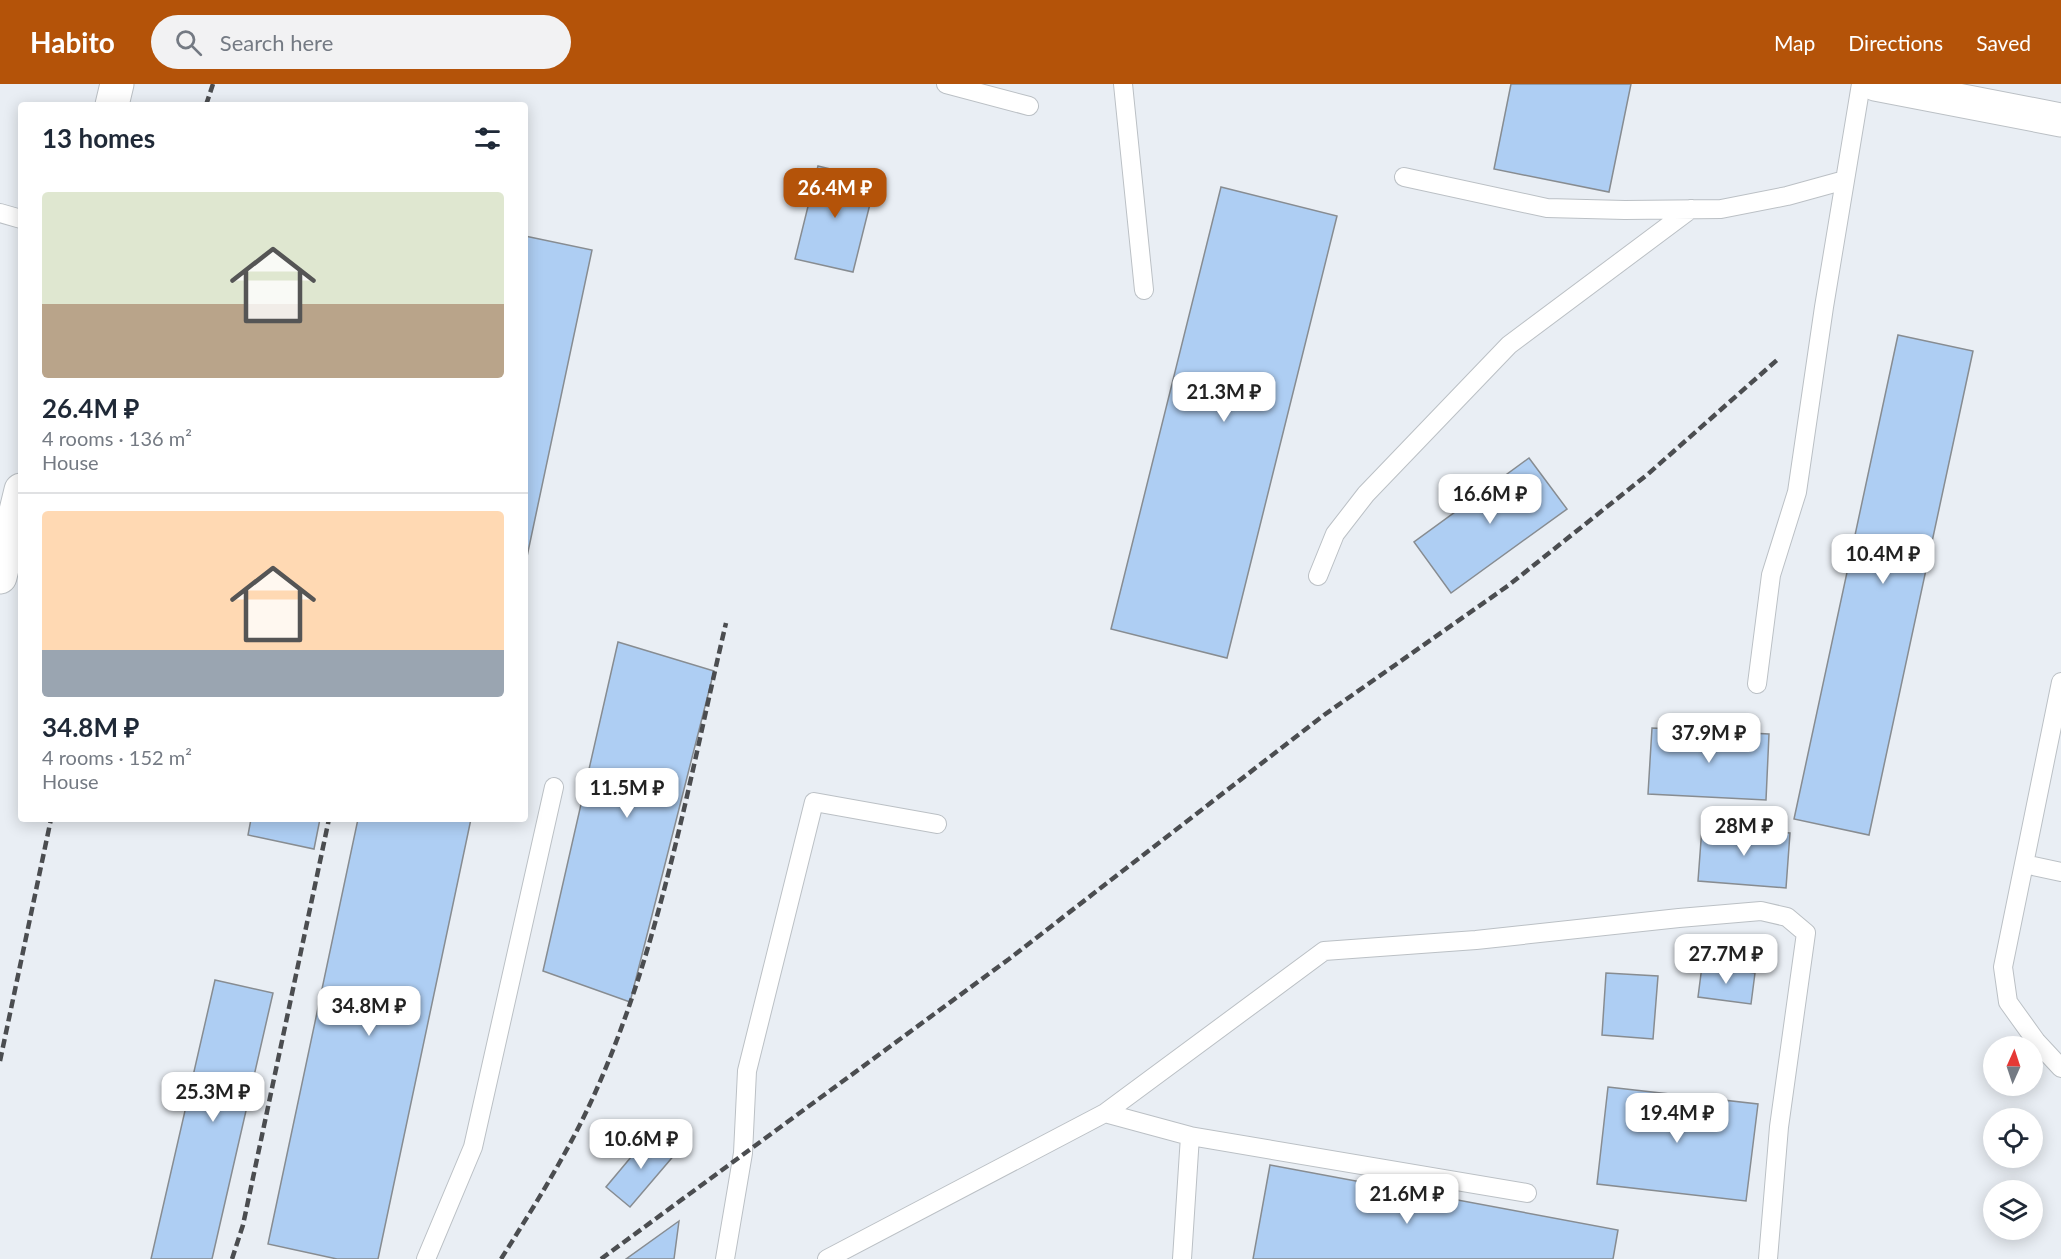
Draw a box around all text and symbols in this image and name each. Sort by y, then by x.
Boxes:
search box [151,15,571,69]
text: Habito [30,25,115,59]
icon: search [172,26,205,59]
text: Search here [220,29,333,56]
text: Map [1774,30,1815,55]
text: Directions [1848,30,1943,55]
text: Saved [1976,30,2031,55]
text: 13 homes [42,122,155,154]
icon: filters [471,122,504,155]
pin: 26.4M ₽ [780,168,890,219]
text: 26.4M ₽ [798,175,872,199]
icon: home [219,231,327,339]
pin: 21.3M ₽ [1169,372,1279,423]
text: 21.3M ₽ [1187,379,1261,403]
text: 26.4M ₽ [42,392,139,424]
text: 4 rooms · 136 m² [42,426,192,450]
text: House [42,450,99,474]
pin: 16.6M ₽ [1435,474,1545,525]
text: 16.6M ₽ [1453,481,1527,505]
pin: 10.4M ₽ [1828,534,1938,585]
text: 10.4M ₽ [1846,541,1920,565]
icon: home [219,550,327,658]
text: 34.8M ₽ [42,711,139,743]
pin: 37.9M ₽ [1654,713,1764,764]
text: 37.9M ₽ [1672,720,1746,744]
text: 4 rooms · 152 m² [42,745,192,769]
pin: 11.5M ₽ [572,768,682,819]
text: House [42,769,99,793]
text: 11.5M ₽ [590,775,664,799]
pin: 28M ₽ [1702,806,1786,857]
text: 28M ₽ [1715,813,1773,837]
pin: 27.7M ₽ [1671,934,1781,985]
text: 27.7M ₽ [1689,941,1763,965]
pin: 34.8M ₽ [314,986,424,1037]
text: 34.8M ₽ [332,993,406,1017]
north arrow [1983,1036,2043,1096]
map controls [1983,1036,2043,1240]
pin: 25.3M ₽ [158,1072,268,1123]
text: 25.3M ₽ [176,1079,250,1103]
pin: 19.4M ₽ [1622,1093,1732,1144]
text: 19.4M ₽ [1640,1100,1714,1124]
button: locate [1983,1108,2043,1168]
pin: 10.6M ₽ [586,1119,696,1170]
text: 10.6M ₽ [604,1126,678,1150]
pin: 21.6M ₽ [1352,1174,1462,1225]
button: layers [1983,1180,2043,1240]
text: 21.6M ₽ [1370,1181,1444,1205]

